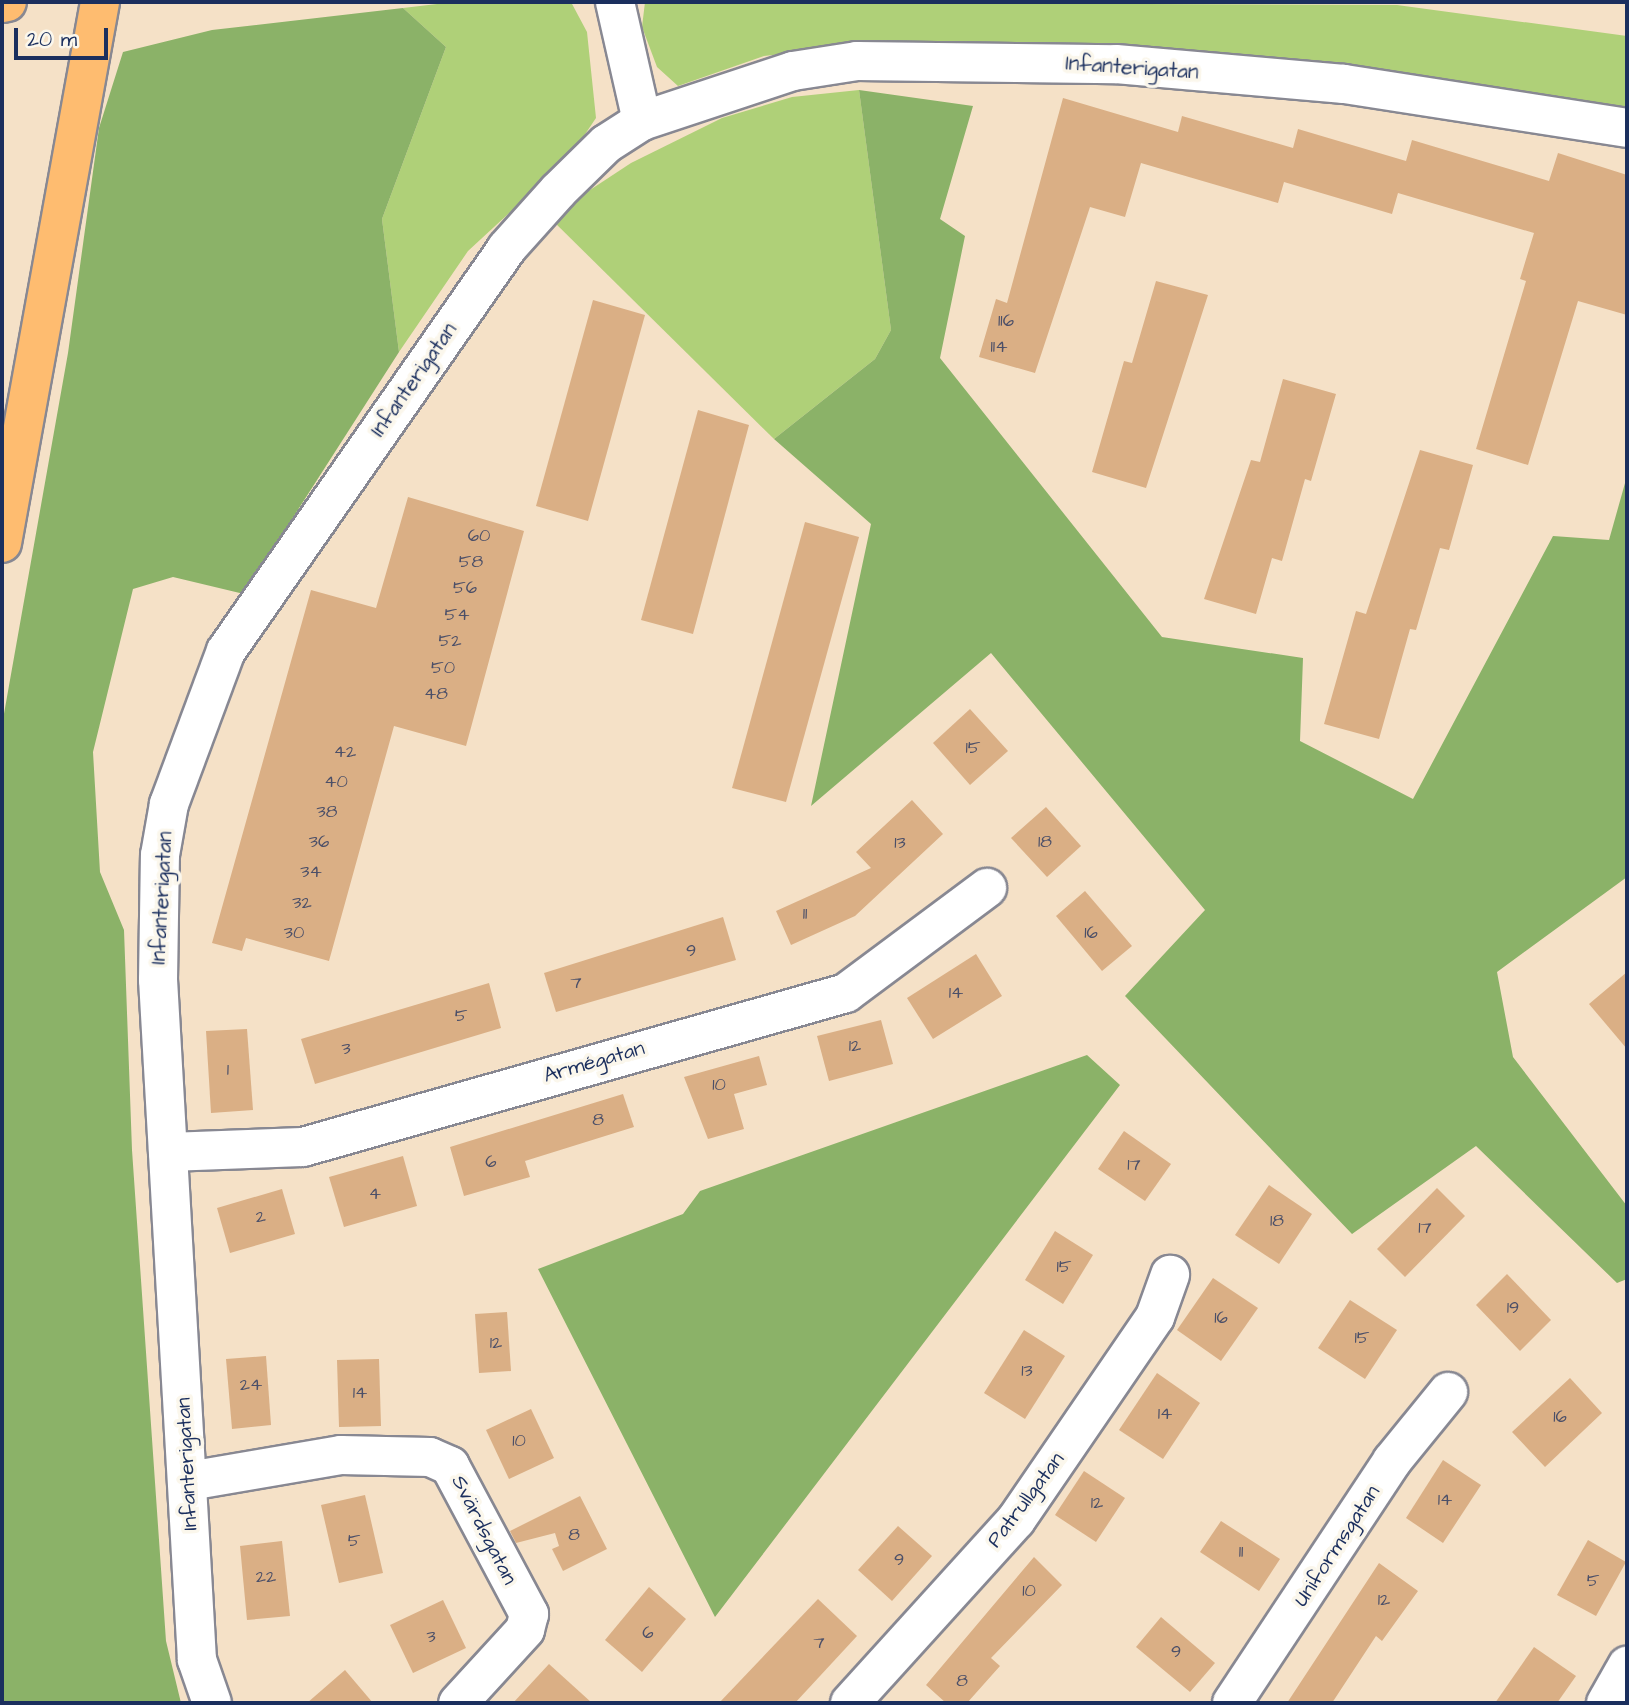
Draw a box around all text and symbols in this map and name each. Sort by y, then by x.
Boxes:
scale bar [18,14,112,58]
text: 20 m [27,25,77,54]
street label: Infanterigatan [1065,51,1199,85]
house number: 116 [998,310,1014,332]
street label: Infanterigatan [365,318,463,442]
house number: 114 [991,336,1007,358]
house number: 60 [468,525,490,547]
house number: 58 [459,551,483,573]
house number: 56 [453,577,477,599]
house number: 54 [445,604,469,626]
house number: 52 [438,630,462,652]
house number: 50 [431,657,455,679]
house number: 48 [424,683,448,705]
house number: 15 [965,737,981,759]
house number: 42 [334,741,356,763]
house number: 40 [324,771,348,793]
house number: 38 [317,801,337,823]
street label: Infanterigatan [146,831,178,965]
house number: 36 [309,831,329,853]
house number: 18 [1038,831,1052,853]
house number: 13 [894,832,906,854]
house number: 34 [300,861,322,883]
house number: 32 [292,892,312,914]
house number: 11 [803,903,807,925]
house number: 30 [284,922,304,944]
house number: 16 [1084,922,1098,944]
house number: 9 [686,940,696,962]
house number: 7 [570,972,582,994]
house number: 14 [949,982,963,1004]
house number: 5 [455,1005,467,1027]
house number: 12 [849,1035,861,1057]
street label: Armégatan [541,1036,647,1088]
house number: 3 [341,1038,351,1060]
house number: 1 [227,1059,229,1081]
house number: 10 [712,1074,726,1096]
house number: 8 [592,1109,604,1131]
house number: 6 [485,1151,497,1173]
house number: 17 [1127,1154,1141,1176]
house number: 4 [369,1183,381,1205]
house number: 2 [256,1206,266,1228]
house number: 18 [1270,1210,1284,1232]
house number: 17 [1418,1217,1432,1239]
house number: 15 [1056,1256,1072,1278]
house number: 19 [1507,1297,1519,1319]
house number: 16 [1214,1307,1228,1329]
house number: 15 [1354,1327,1370,1349]
house number: 12 [490,1332,502,1354]
house number: 13 [1021,1360,1033,1382]
house number: 24 [240,1374,262,1396]
house number: 14 [353,1382,367,1404]
street label: Infanterigatan [171,1397,203,1531]
house number: 14 [1158,1403,1172,1425]
house number: 16 [1553,1406,1567,1428]
house number: 10 [512,1430,526,1452]
street label: Patrullgatan [982,1447,1070,1553]
street label: Svärdsgatan [446,1471,522,1589]
street label: Uniformsgatan [1288,1481,1386,1611]
house number: 14 [1438,1489,1452,1511]
house number: 12 [1091,1492,1103,1514]
house number: 8 [568,1524,580,1546]
house number: 5 [348,1530,360,1552]
house number: 11 [1239,1541,1243,1563]
house number: 9 [894,1549,904,1571]
house number: 22 [256,1566,276,1588]
house number: 5 [1587,1570,1599,1592]
house number: 10 [1022,1580,1036,1602]
house number: 12 [1378,1589,1390,1611]
house number: 6 [642,1622,654,1644]
house number: 3 [426,1626,436,1648]
house number: 7 [813,1632,825,1654]
house number: 9 [1171,1641,1181,1663]
house number: 8 [956,1670,968,1692]

